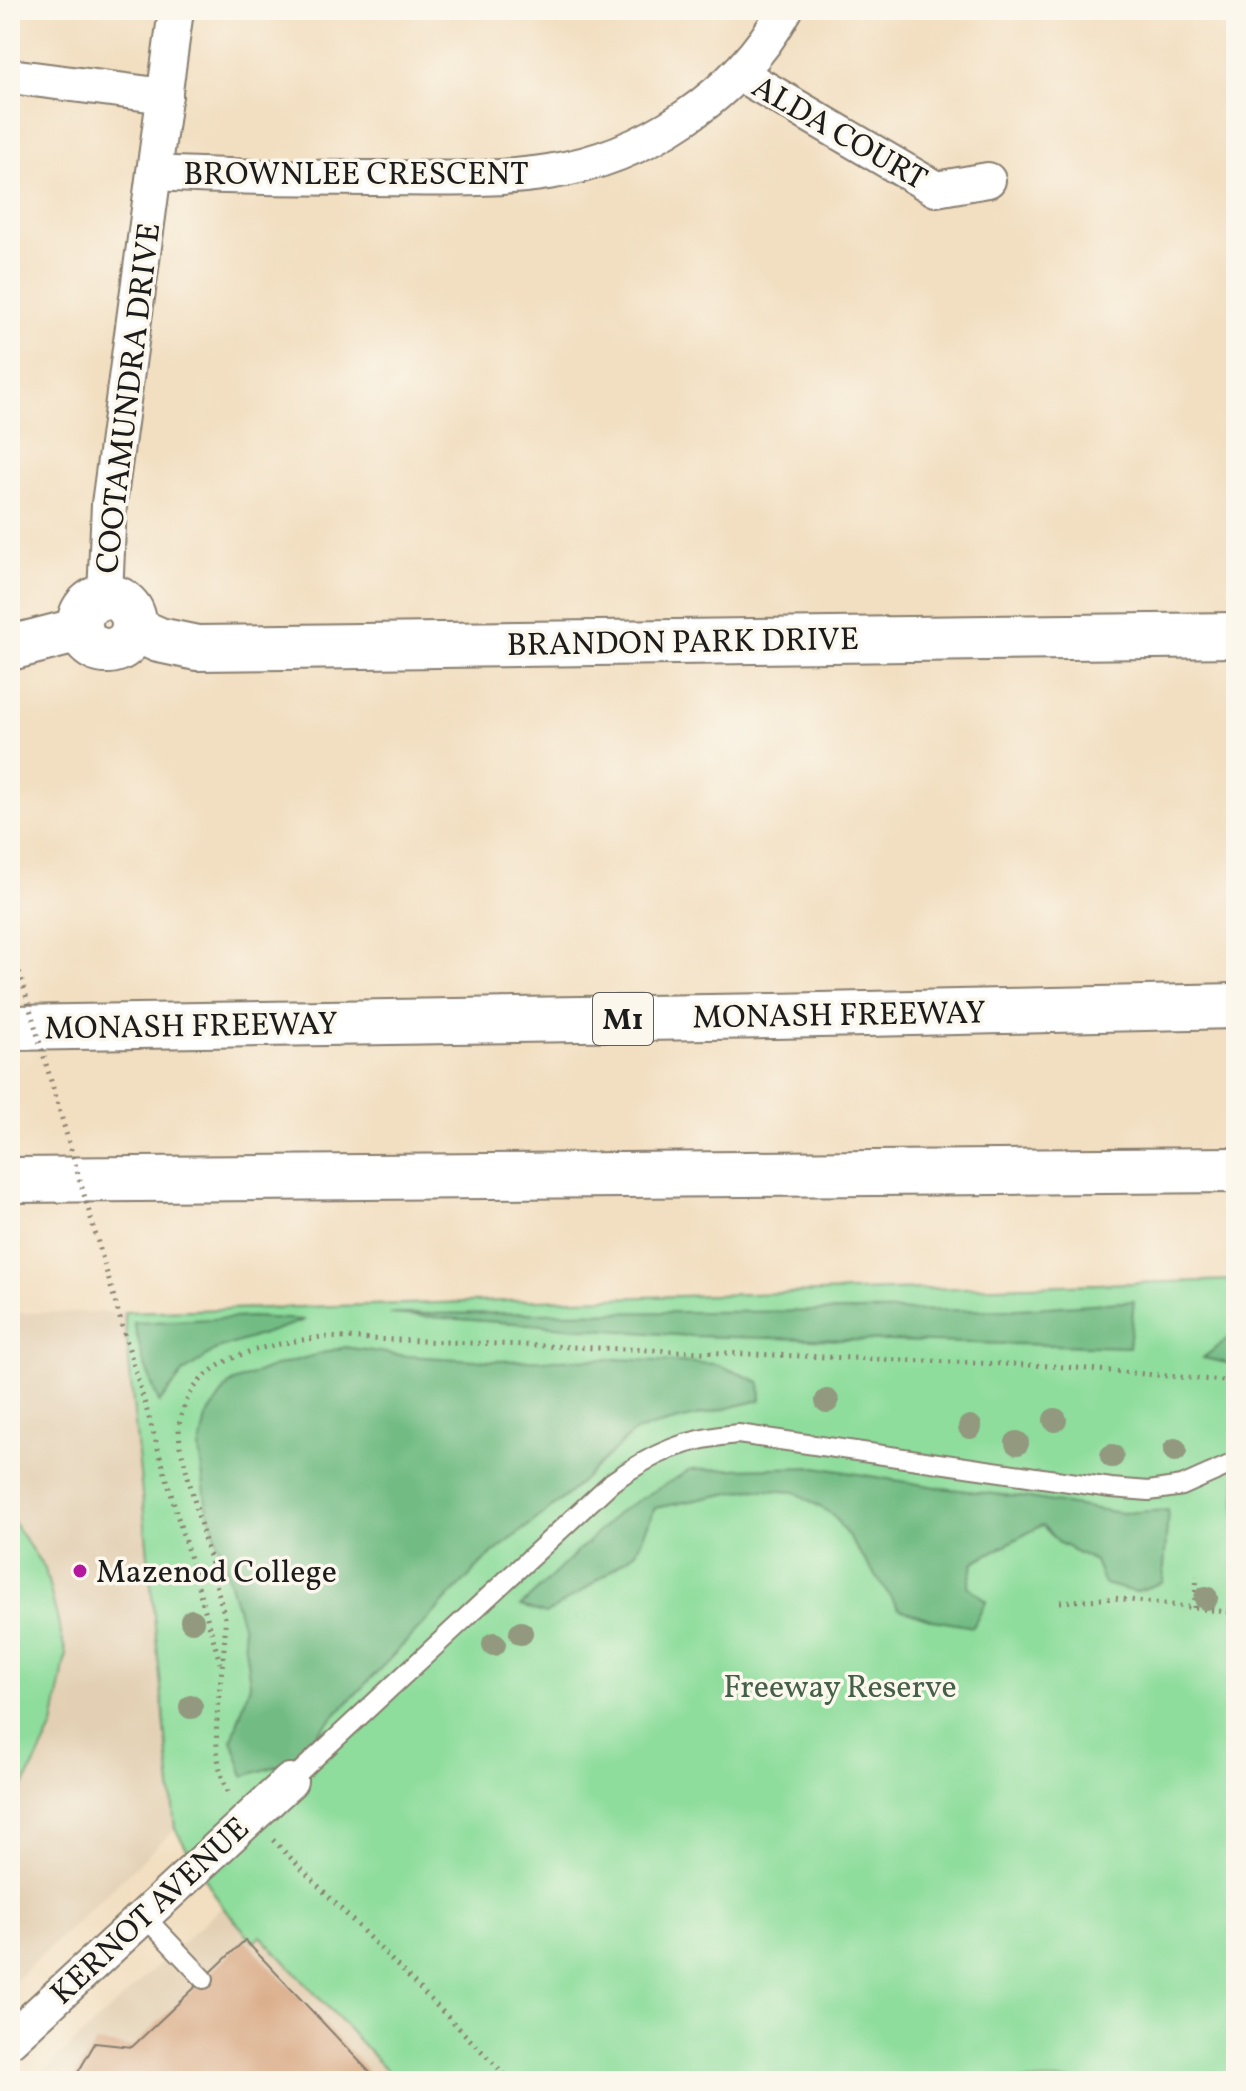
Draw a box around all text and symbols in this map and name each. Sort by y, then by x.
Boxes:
street label: ALDA COURT [743,67,934,203]
street label: BROWNLEE CRESCENT [183,154,529,198]
street label: COOTAMUNDRA DRIVE [87,221,173,576]
street label: BRANDON PARK DRIVE [507,619,860,669]
street label: MONASH FREEWAY [692,992,986,1042]
road number: M1 [593,993,653,1045]
street label: MONASH FREEWAY [44,1003,338,1053]
place label: Mazenod College [96,1552,337,1596]
marker: Mazenod College [71,1562,89,1580]
park label: Freeway Reserve [723,1667,957,1711]
street label: KERNOT AVENUE [42,1808,260,2016]

